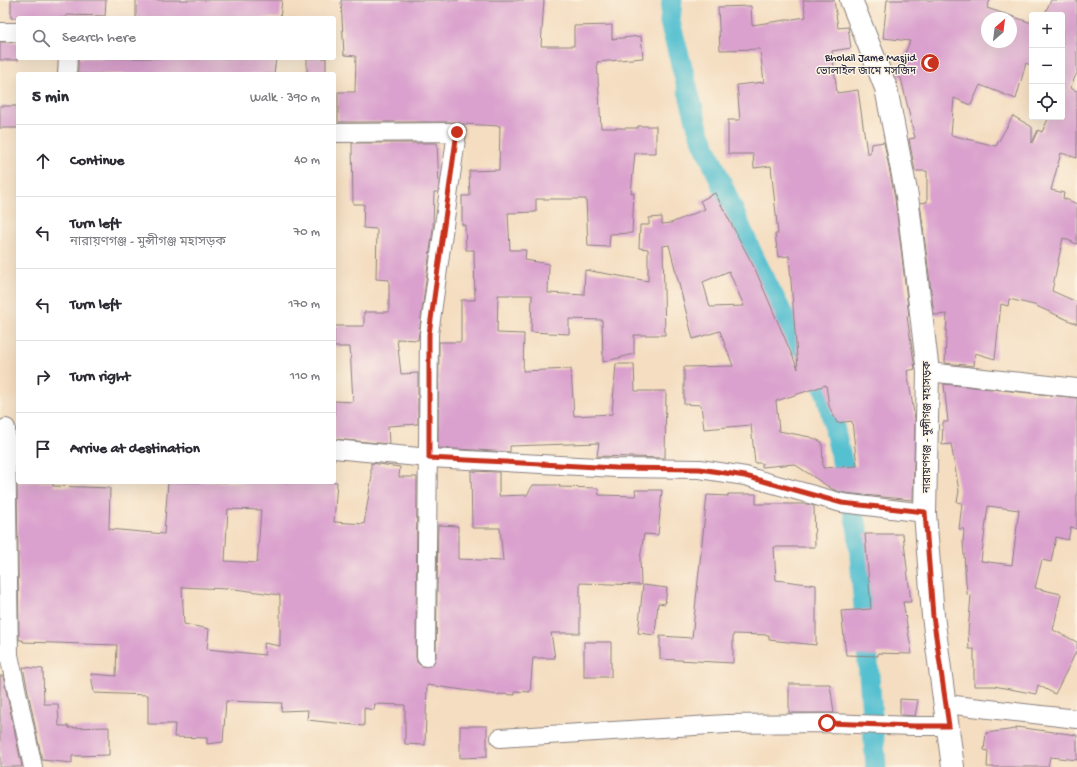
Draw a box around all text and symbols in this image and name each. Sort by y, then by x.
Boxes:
north arrow [981,12,1017,48]
map controls [1029,12,1065,120]
button: + [1029,12,1065,48]
search box [16,16,336,60]
icon: search [30,27,52,49]
text: Search here [62,29,136,47]
button: − [1029,48,1065,84]
mosque icon: Bholail Jame Masjid ভোলাইল জামে মসজিদ [919,52,941,74]
place label: Bholail Jame Masjid ভোলাইল জামে মসজিদ [816,53,918,78]
button: locate [1029,84,1065,120]
text: 5 min [32,88,69,108]
text: Walk · 390 m [250,91,320,106]
route end [448,123,466,141]
icon: ahead [32,150,54,172]
text: Continue [70,152,124,170]
text: 40 m [294,153,320,168]
text: Turn left [70,215,121,233]
icon: left [32,222,54,244]
text: 70 m [294,225,320,240]
text: নারায়ণগঞ্জ - মুন্সীগঞ্জ মহাসড়ক [70,235,226,250]
icon: left [32,294,54,316]
text: Turn left [70,296,121,314]
text: 170 m [288,297,320,312]
street label: নারায়ণগঞ্জ - মুন্সীগঞ্জ মহাসড়ক [920,361,934,494]
icon: right [32,366,54,388]
text: Turn right [70,368,130,386]
text: 110 m [290,369,320,384]
icon: arrive [32,438,54,460]
text: Arrive at destination [70,440,200,458]
route start [818,714,836,732]

